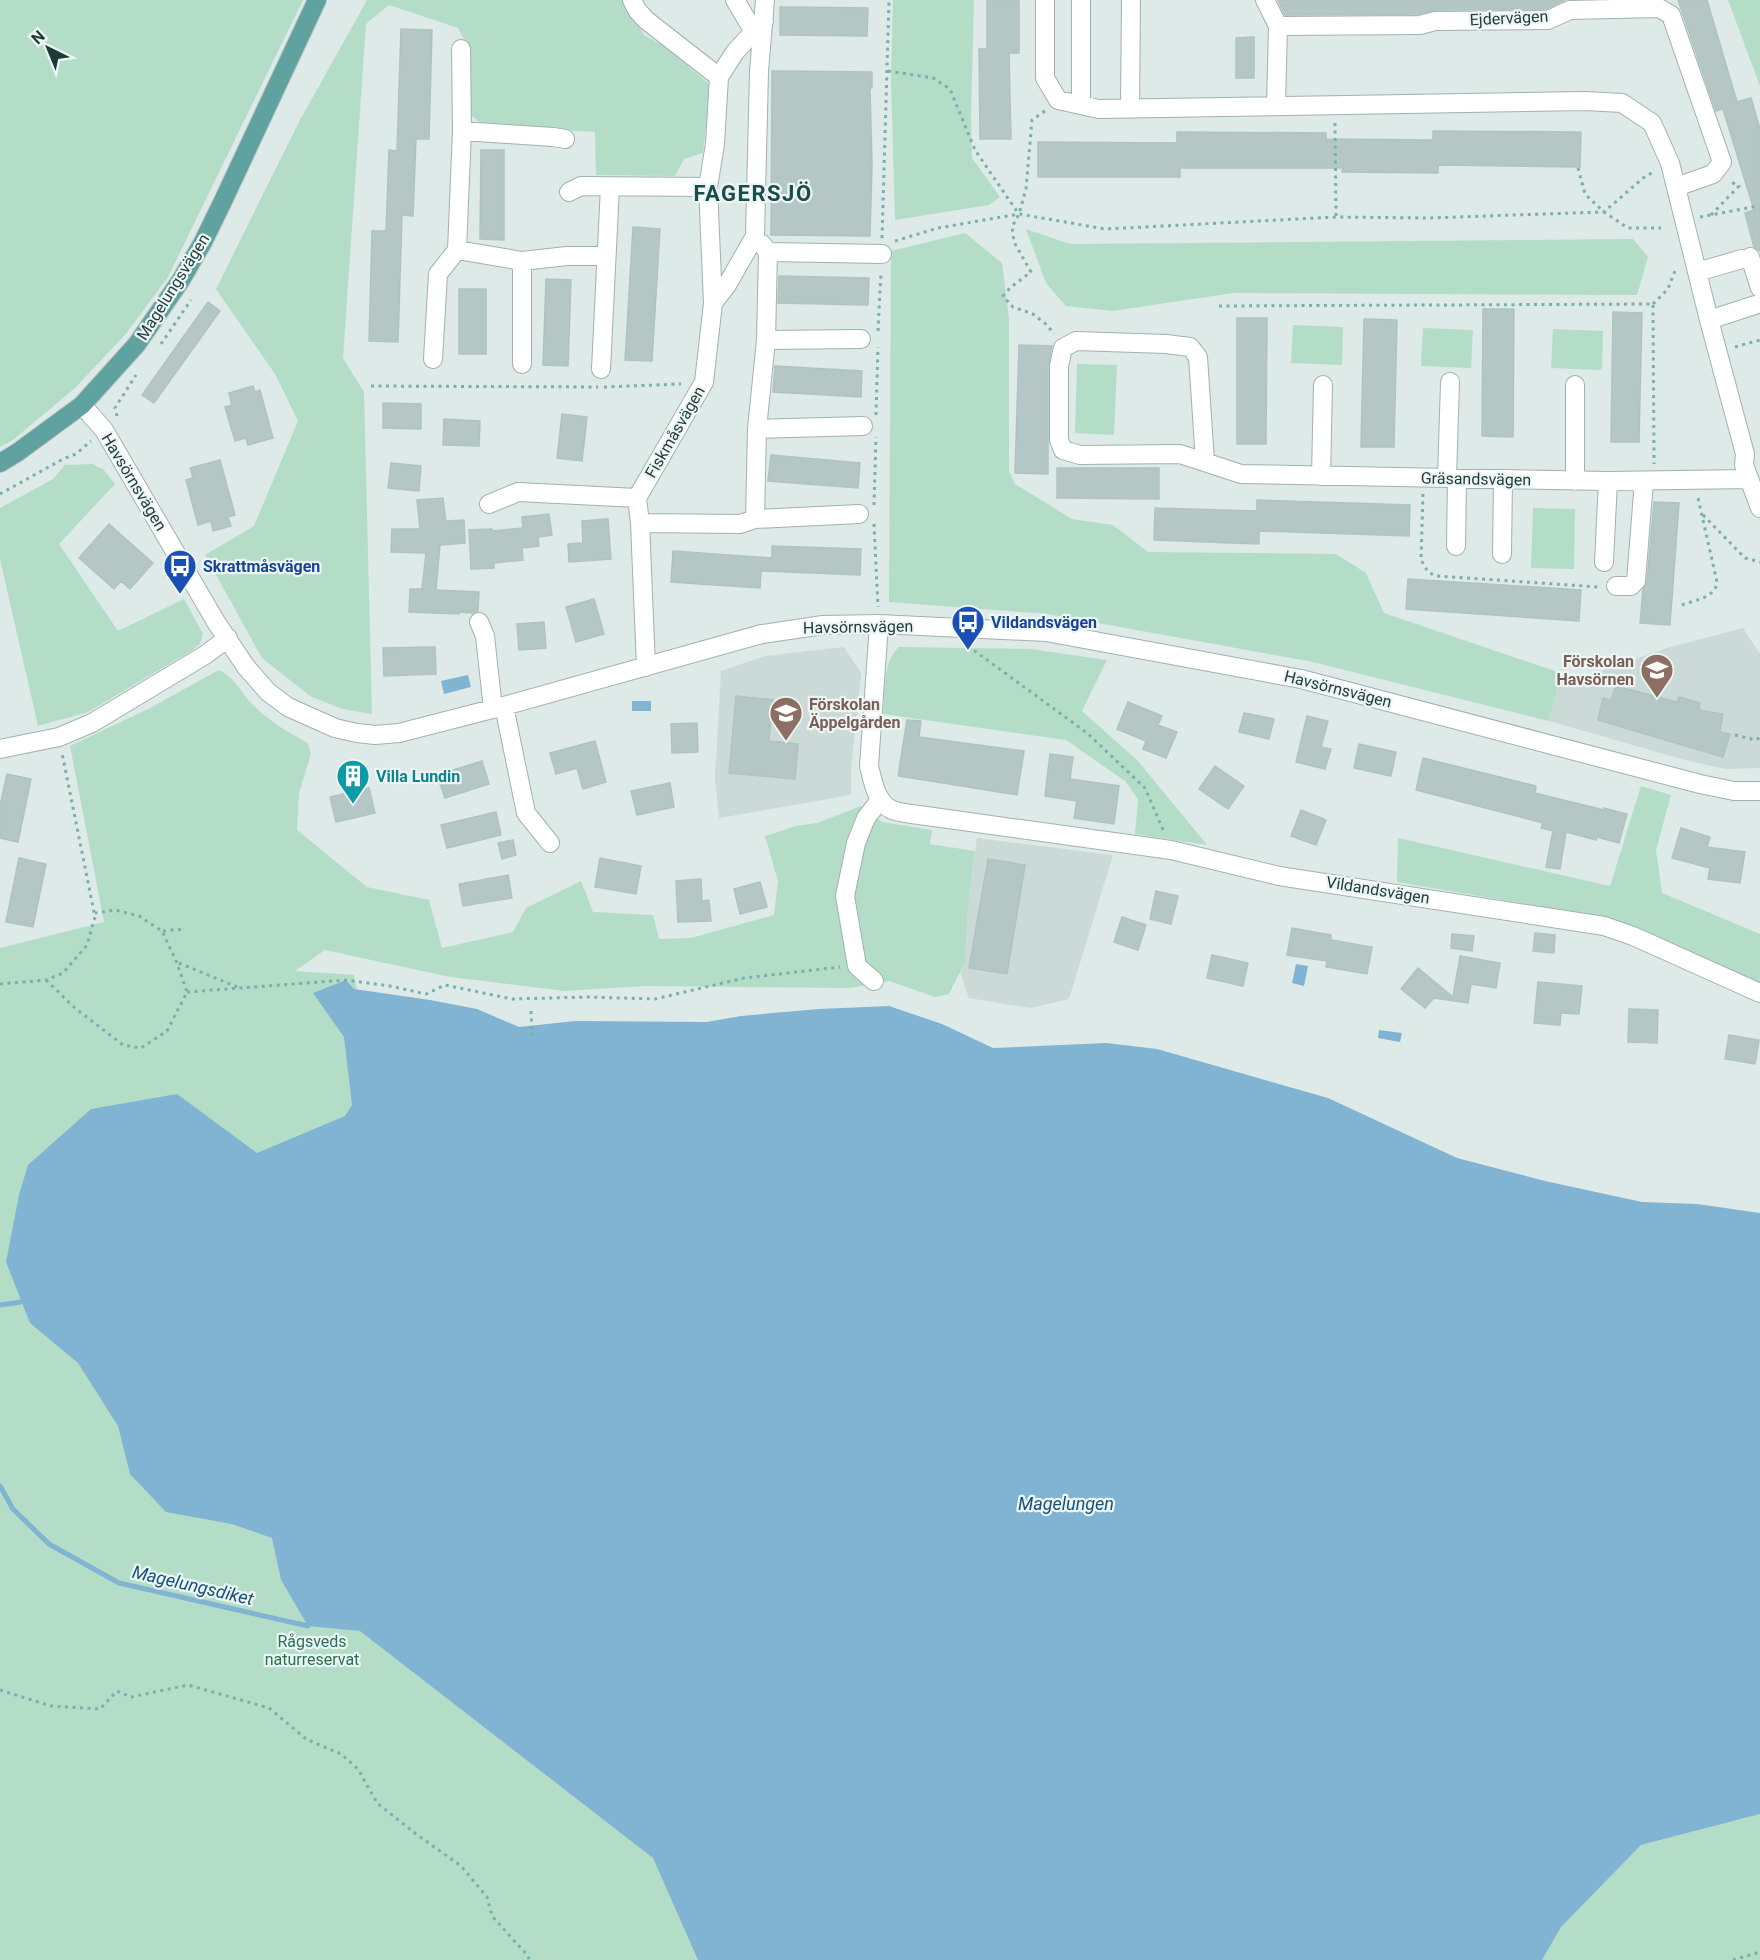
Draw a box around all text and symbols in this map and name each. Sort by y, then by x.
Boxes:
street label: Ejdervägen [1469,6,1549,30]
north arrow [18,18,78,78]
text: N [28,27,49,48]
district label: FAGERSJÖ [693,181,813,206]
street label: Magelungsvägen [133,230,213,344]
street label: Fiskmåsvägen [641,383,709,481]
street label: Havsörnsvägen [97,430,171,534]
street label: Gräsandsvägen [1421,469,1531,489]
bus stop icon: Skrattmåsvägen [162,548,198,595]
place label: Skrattmåsvägen [203,557,320,576]
bus stop icon: Vildandsvägen [950,604,986,651]
place label: Vildandsvägen [991,613,1097,632]
street label: Havsörnsvägen [803,617,913,637]
place label: Förskolan Havsörnen [1556,652,1634,689]
school or university icon: Förskolan Havsörnen [1639,652,1675,699]
street label: Havsörnsvägen [1282,666,1394,712]
school or university icon: Förskolan Äppelgården [768,695,804,742]
place label: Förskolan Äppelgården [809,695,900,732]
building icon: Villa Lundin [335,758,371,805]
place label: Villa Lundin [376,767,460,786]
street label: Vildandsvägen [1325,872,1431,908]
water label: Magelungen [1018,1493,1114,1514]
water label: Magelungsdiket [130,1561,256,1609]
park label: Rågsveds naturreservat [265,1632,359,1669]

